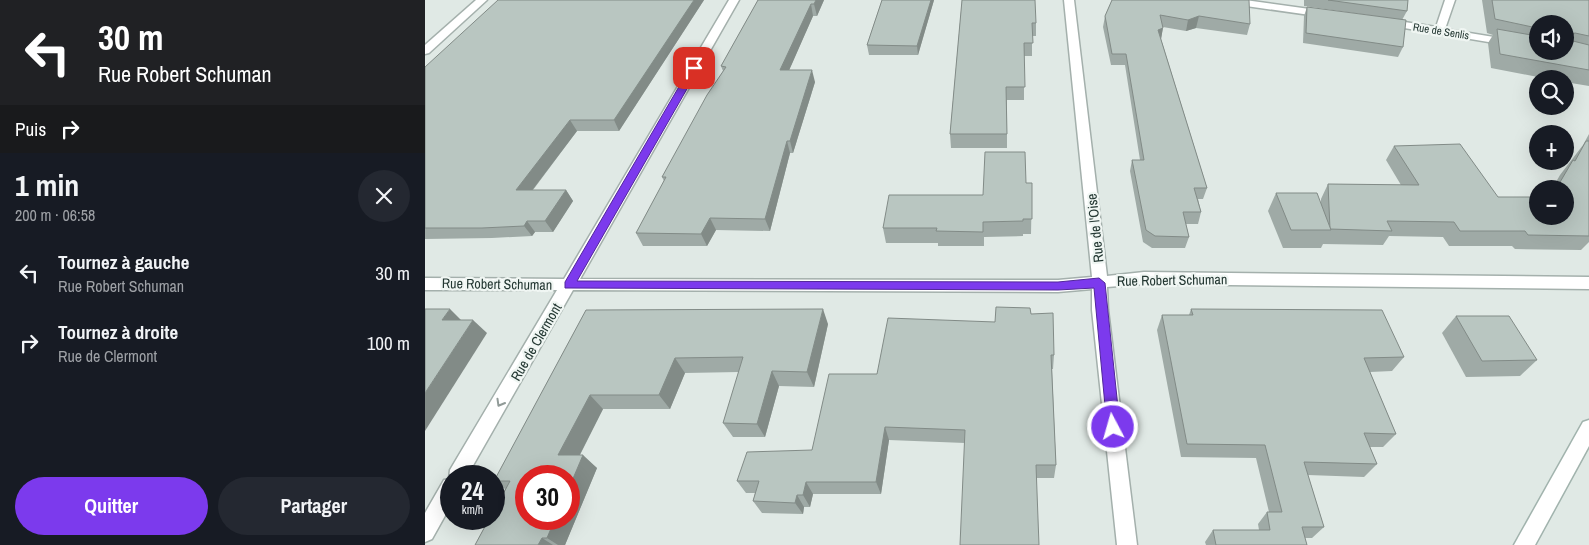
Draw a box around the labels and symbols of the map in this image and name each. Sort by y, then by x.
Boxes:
street label: Rue de Senlis [1412,20,1471,42]
pin [673,47,715,89]
street label: Rue de l'Oise [1082,193,1108,263]
street label: Rue Robert Schuman [1117,270,1227,290]
street label: Rue Robert Schuman [442,274,552,294]
street label: Rue de Clermont [507,300,565,384]
one-way arrow [497,397,507,406]
position arrow [1086,400,1138,452]
speed limit sign: 30 [515,465,580,530]

